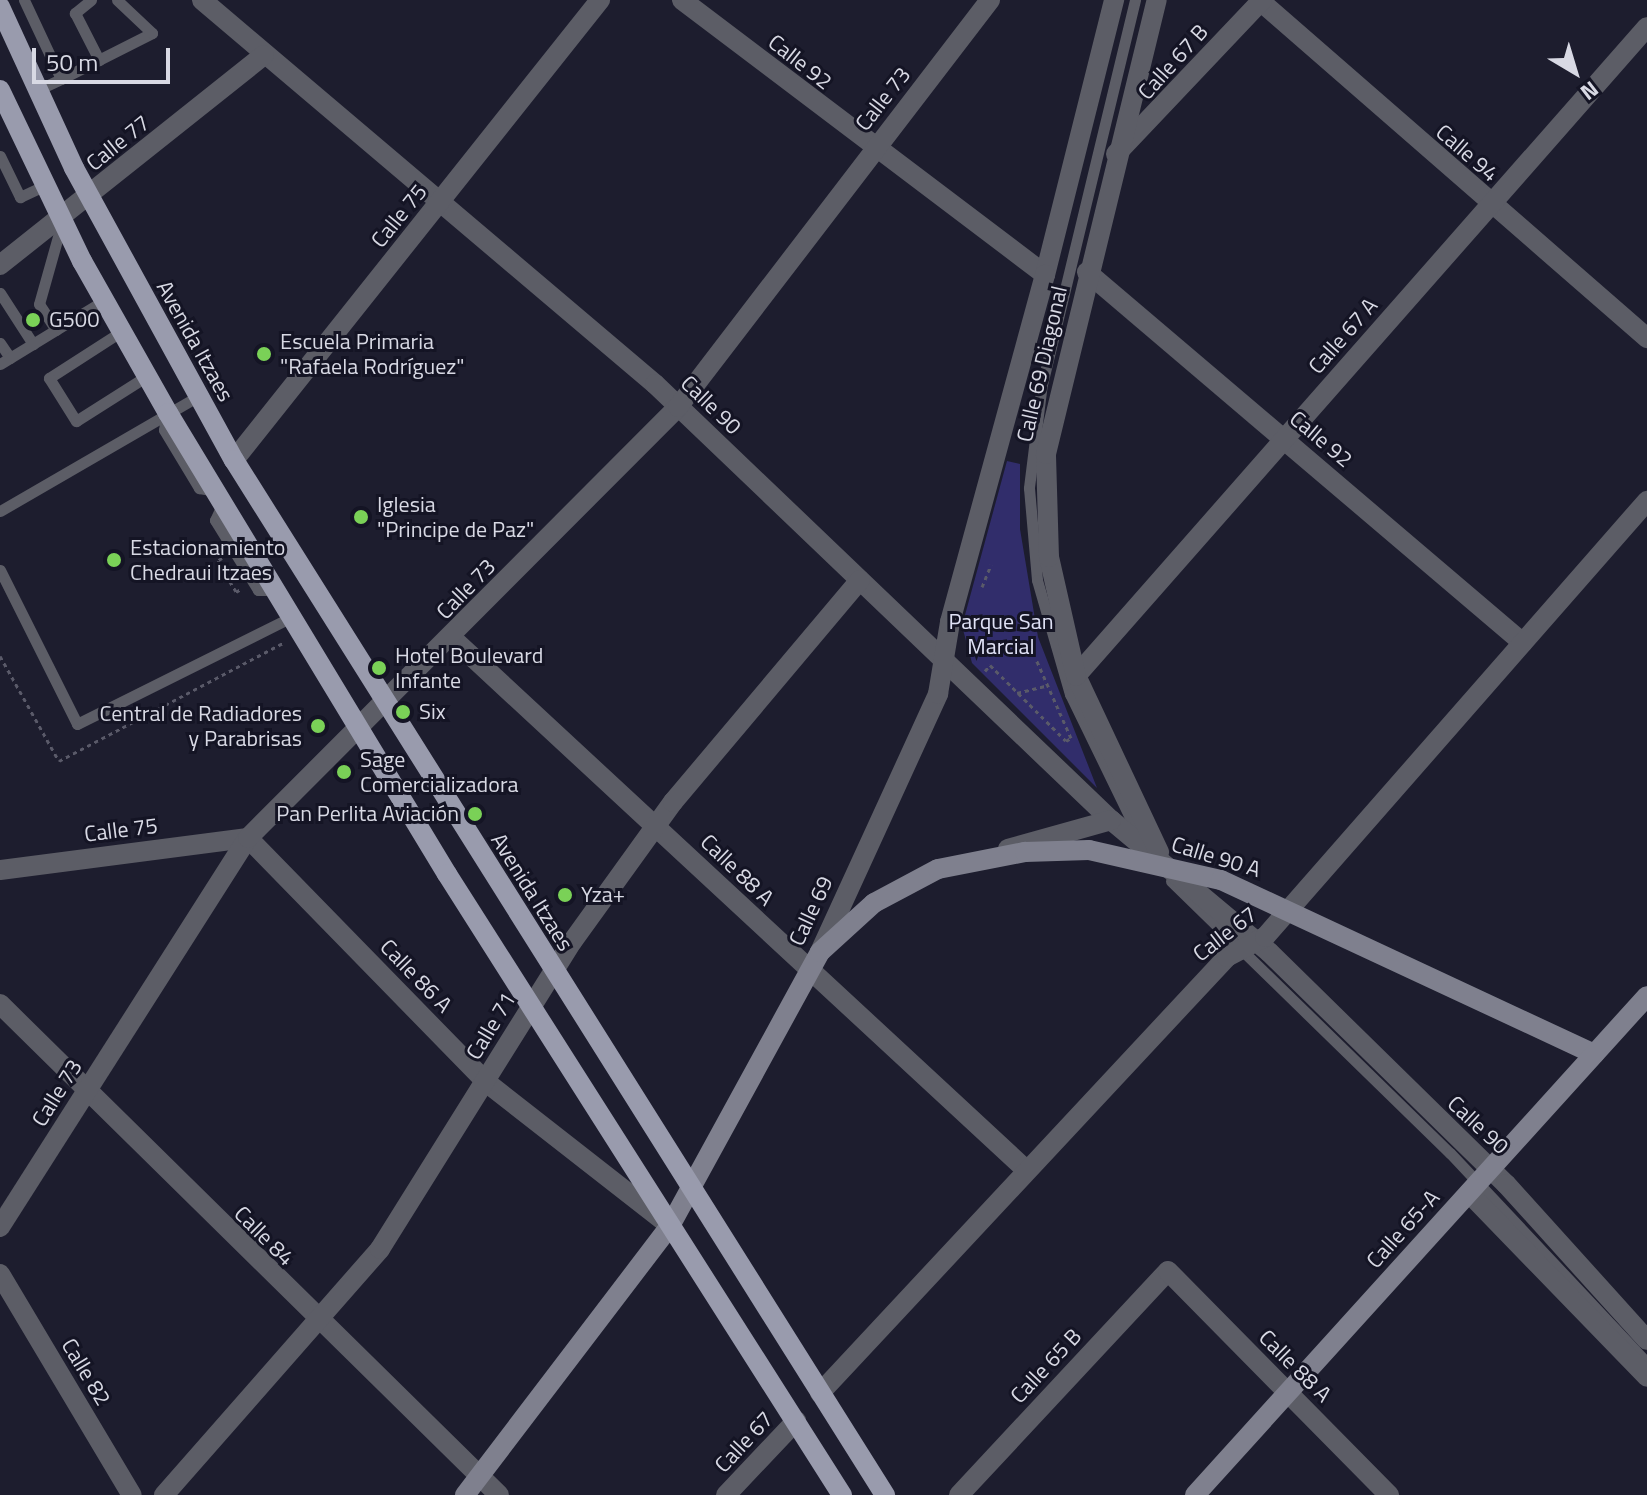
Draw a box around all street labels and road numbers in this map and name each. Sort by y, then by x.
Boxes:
street label: Calle 67 B [1132,19,1214,105]
street label: Calle 92 [763,29,837,95]
street label: Calle 73 [850,62,916,136]
street label: Calle 77 [81,110,155,176]
street label: Calle 94 [1431,119,1503,187]
street label: Calle 75 [366,179,432,253]
street label: Avenida Itzaes [151,276,239,406]
street label: Calle 69 Diagonal [1011,283,1073,445]
street label: Calle 67 A [1303,293,1383,379]
street label: Calle 90 [675,370,747,440]
street label: Calle 92 [1284,405,1358,473]
street label: Calle 73 [431,553,501,625]
street label: Calle 75 [83,812,159,848]
street label: Avenida Itzaes [485,828,579,956]
street label: Calle 88 A [695,829,779,911]
street label: Calle 90 A [1168,831,1264,883]
street label: Calle 69 [783,872,839,950]
street label: Calle 67 [1188,901,1262,967]
street label: Calle 86 A [375,934,457,1018]
street label: Calle 71 [461,988,521,1064]
street label: Calle 73 [26,1055,88,1131]
street label: Calle 90 [1442,1090,1514,1160]
street label: Calle 65-A [1361,1184,1445,1274]
street label: Calle 84 [229,1201,299,1271]
street label: Calle 65 B [1005,1323,1087,1409]
street label: Calle 88 A [1253,1324,1337,1408]
street label: Calle 82 [56,1334,116,1410]
street label: Calle 67 [709,1406,779,1478]

